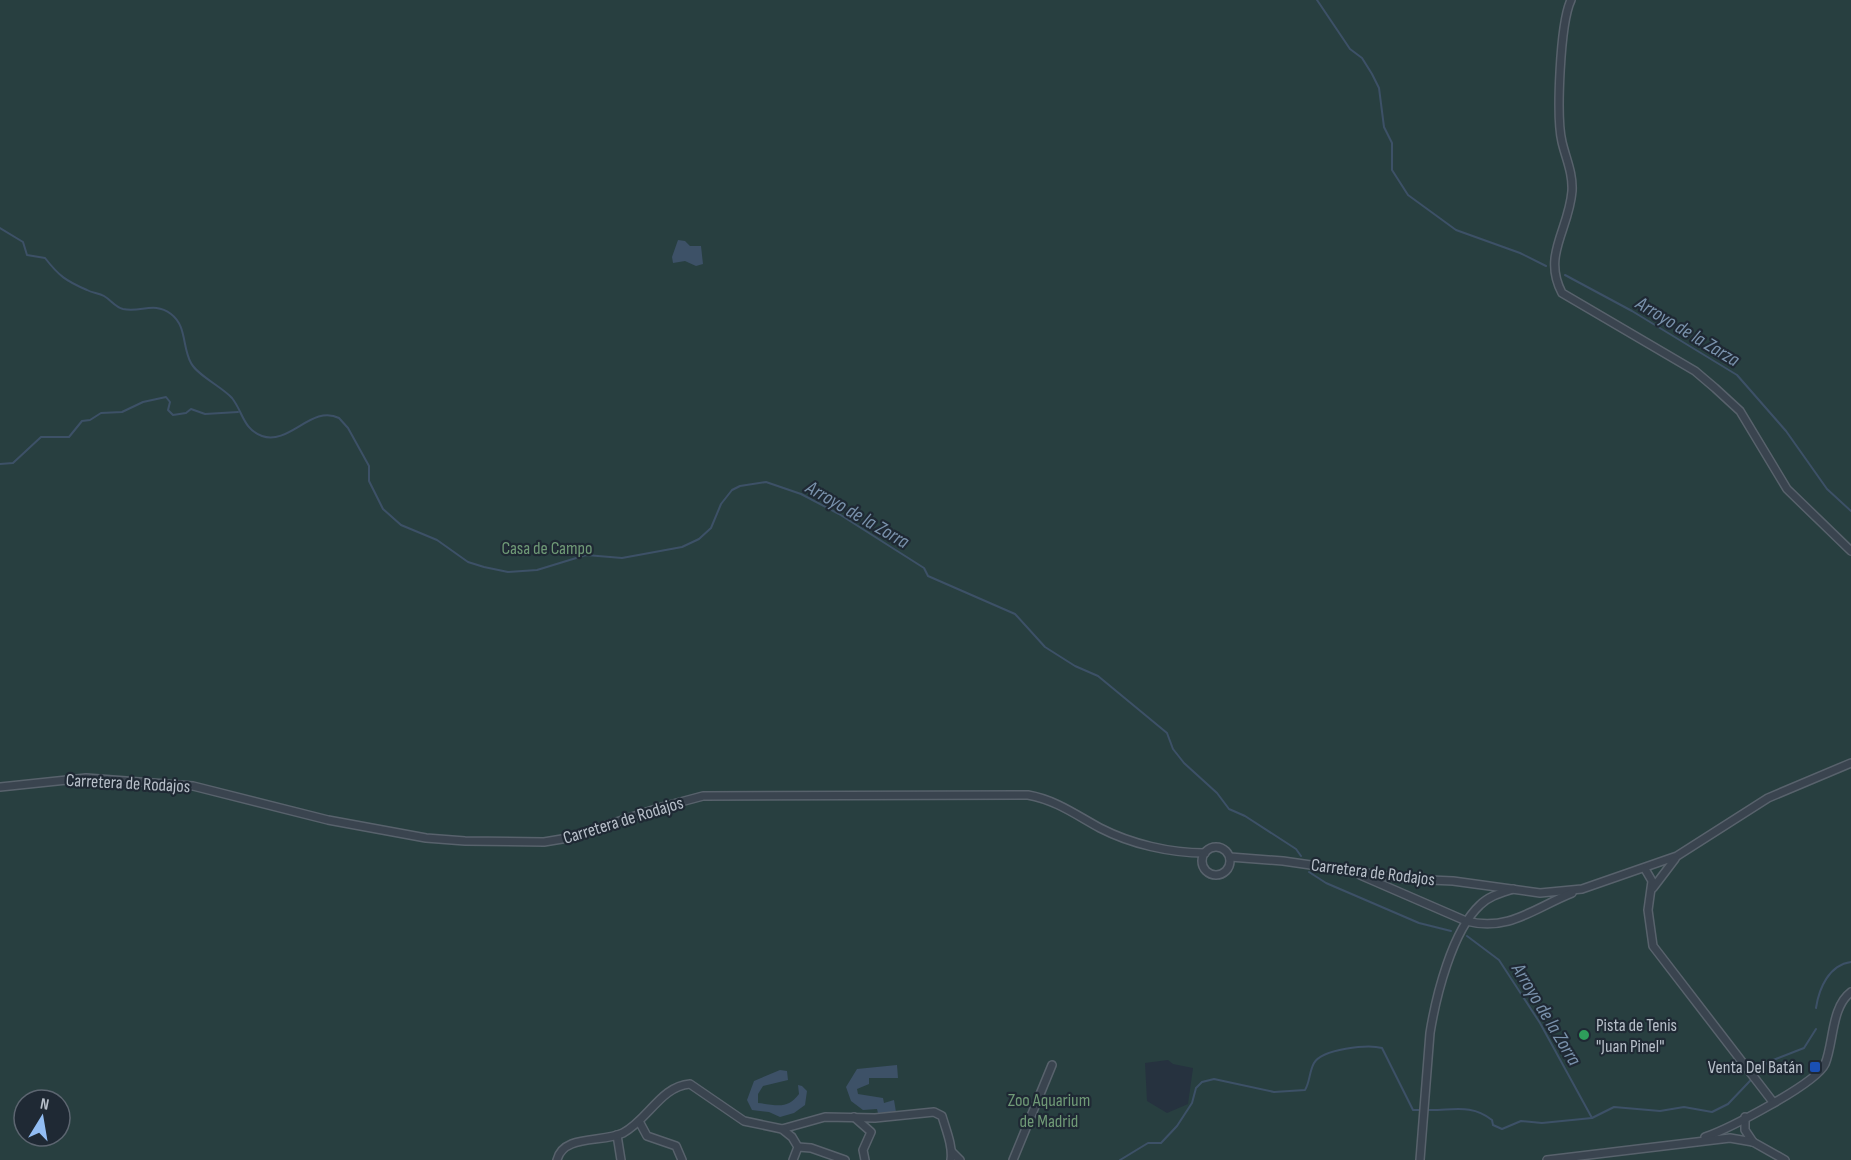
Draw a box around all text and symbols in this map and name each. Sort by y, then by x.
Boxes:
water label: Arroyo de la Zarza [1630,291,1744,372]
water label: Arroyo de la Zorra [801,475,913,554]
park label: Casa de Campo [502,538,592,559]
street label: Carretera de Rodajos [65,770,191,797]
street label: Carretera de Rodajos [560,792,686,849]
street label: Carretera de Rodajos [1310,854,1436,891]
water label: Arroyo de la Zorra [1506,958,1586,1070]
place label: Pista de Tenis "Juan Pinel" [1596,1015,1677,1057]
marker: Pista de Tenis "Juan Pinel" [1577,1028,1591,1042]
place label: Venta Del Batán [1708,1057,1803,1078]
marker: Venta Del Batán [1808,1060,1822,1074]
north arrow [12,1088,72,1148]
park label: Zoo Aquarium de Madrid [1008,1090,1090,1132]
text: N [39,1095,51,1115]

